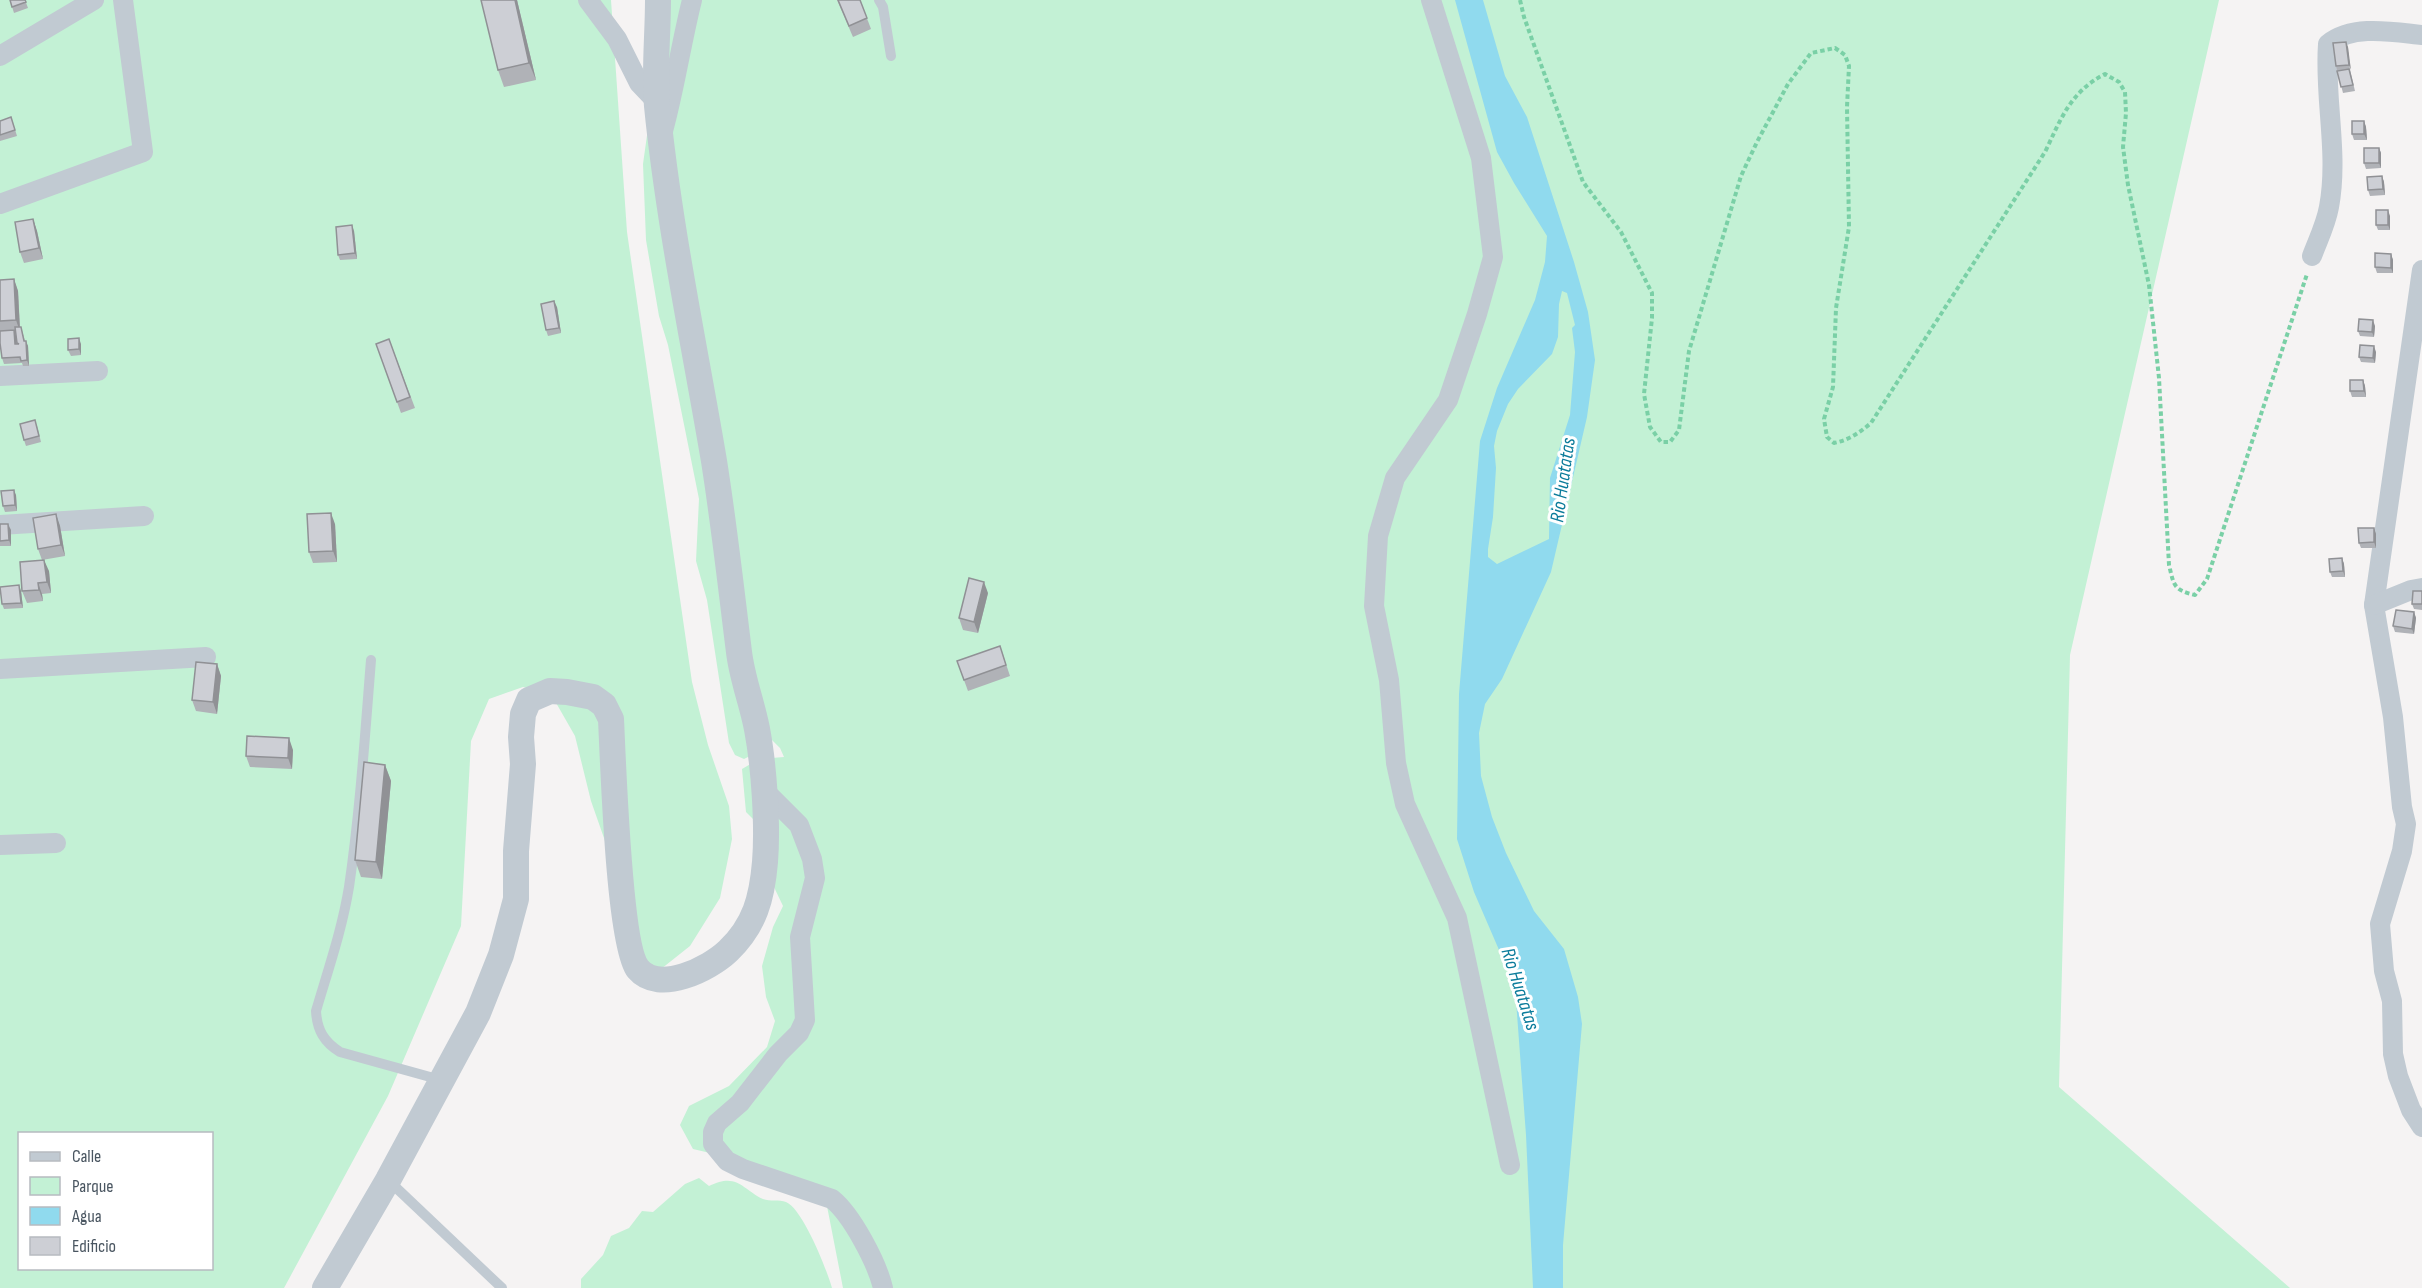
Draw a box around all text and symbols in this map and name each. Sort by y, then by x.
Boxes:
water label: Rio Huatatas [1545,436,1581,524]
water label: Rio Huatatas [1495,945,1545,1033]
legend [18,1132,213,1270]
text: Calle [72,1146,101,1167]
text: Parque [72,1176,113,1197]
text: Agua [71,1206,102,1227]
text: Edificio [72,1236,116,1257]

